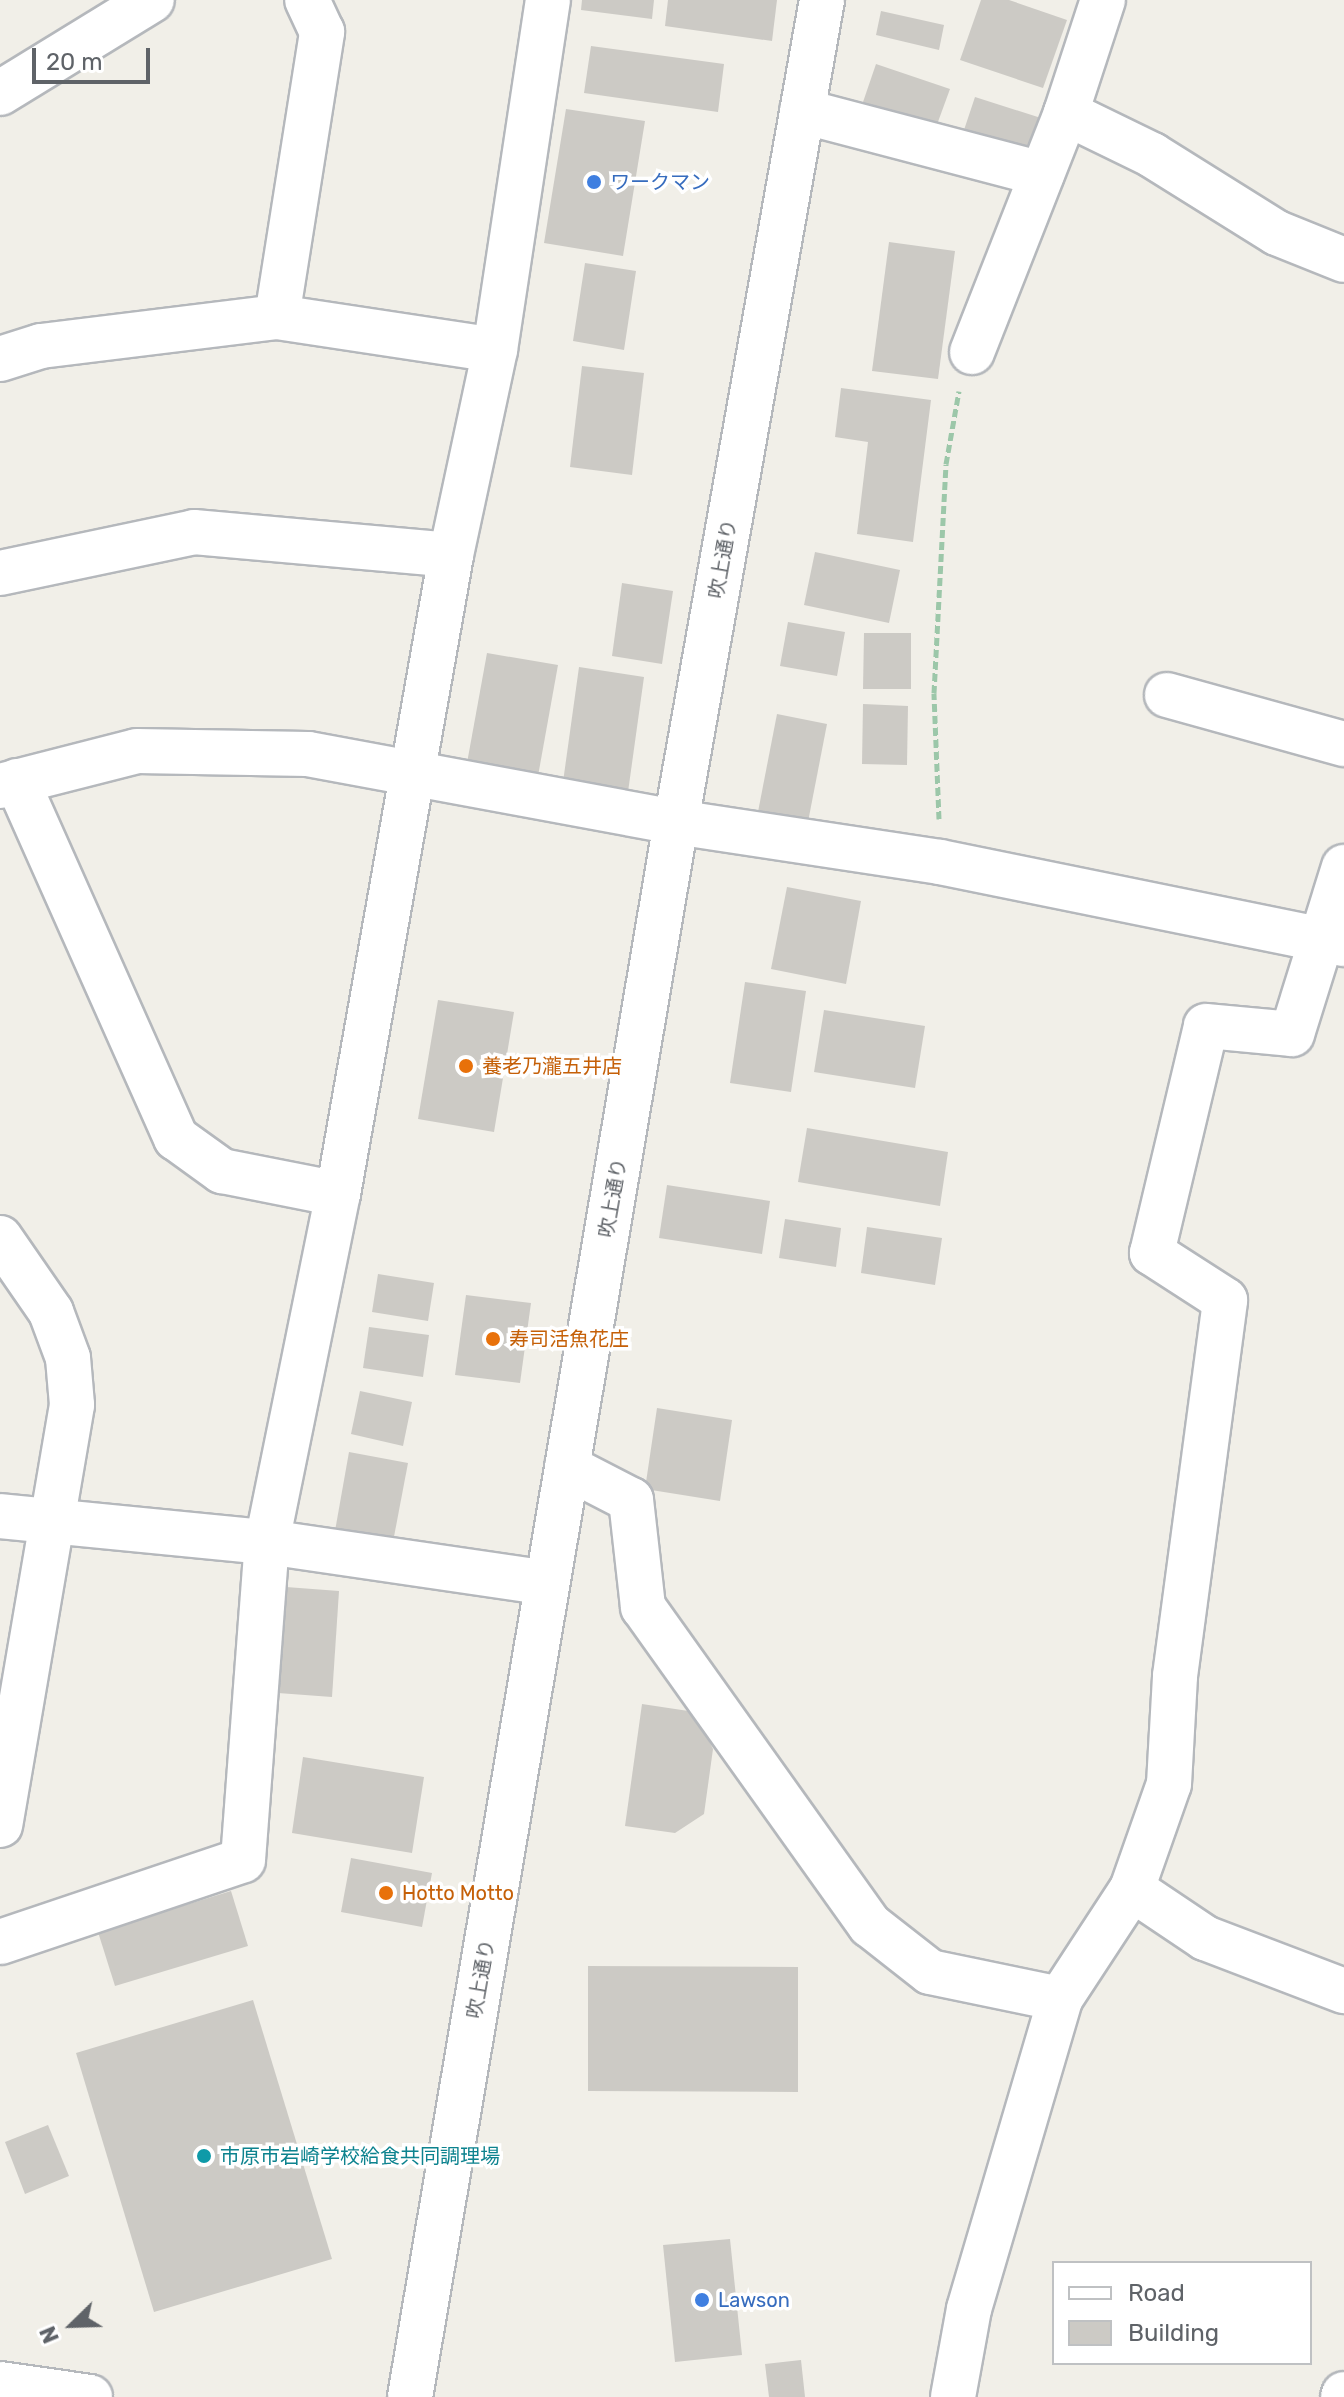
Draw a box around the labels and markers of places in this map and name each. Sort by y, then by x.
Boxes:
place label: ワークマン [610,170,710,194]
marker: ワークマン [585,173,603,191]
place label: 養老乃瀧五井店 [482,1054,622,1078]
marker: 養老乃瀧五井店 [457,1057,475,1075]
place label: 寿司活魚花庄 [509,1327,629,1351]
marker: 寿司活魚花庄 [484,1330,502,1348]
place label: Hotto Motto [402,1881,514,1905]
marker: Hotto Motto [377,1884,395,1902]
place label: 市原市岩崎学校給食共同調理場 [220,2144,500,2168]
marker: 市原市岩崎学校給食共同調理場 [195,2147,213,2165]
place label: Lawson [718,2288,790,2312]
marker: Lawson [693,2291,711,2309]

